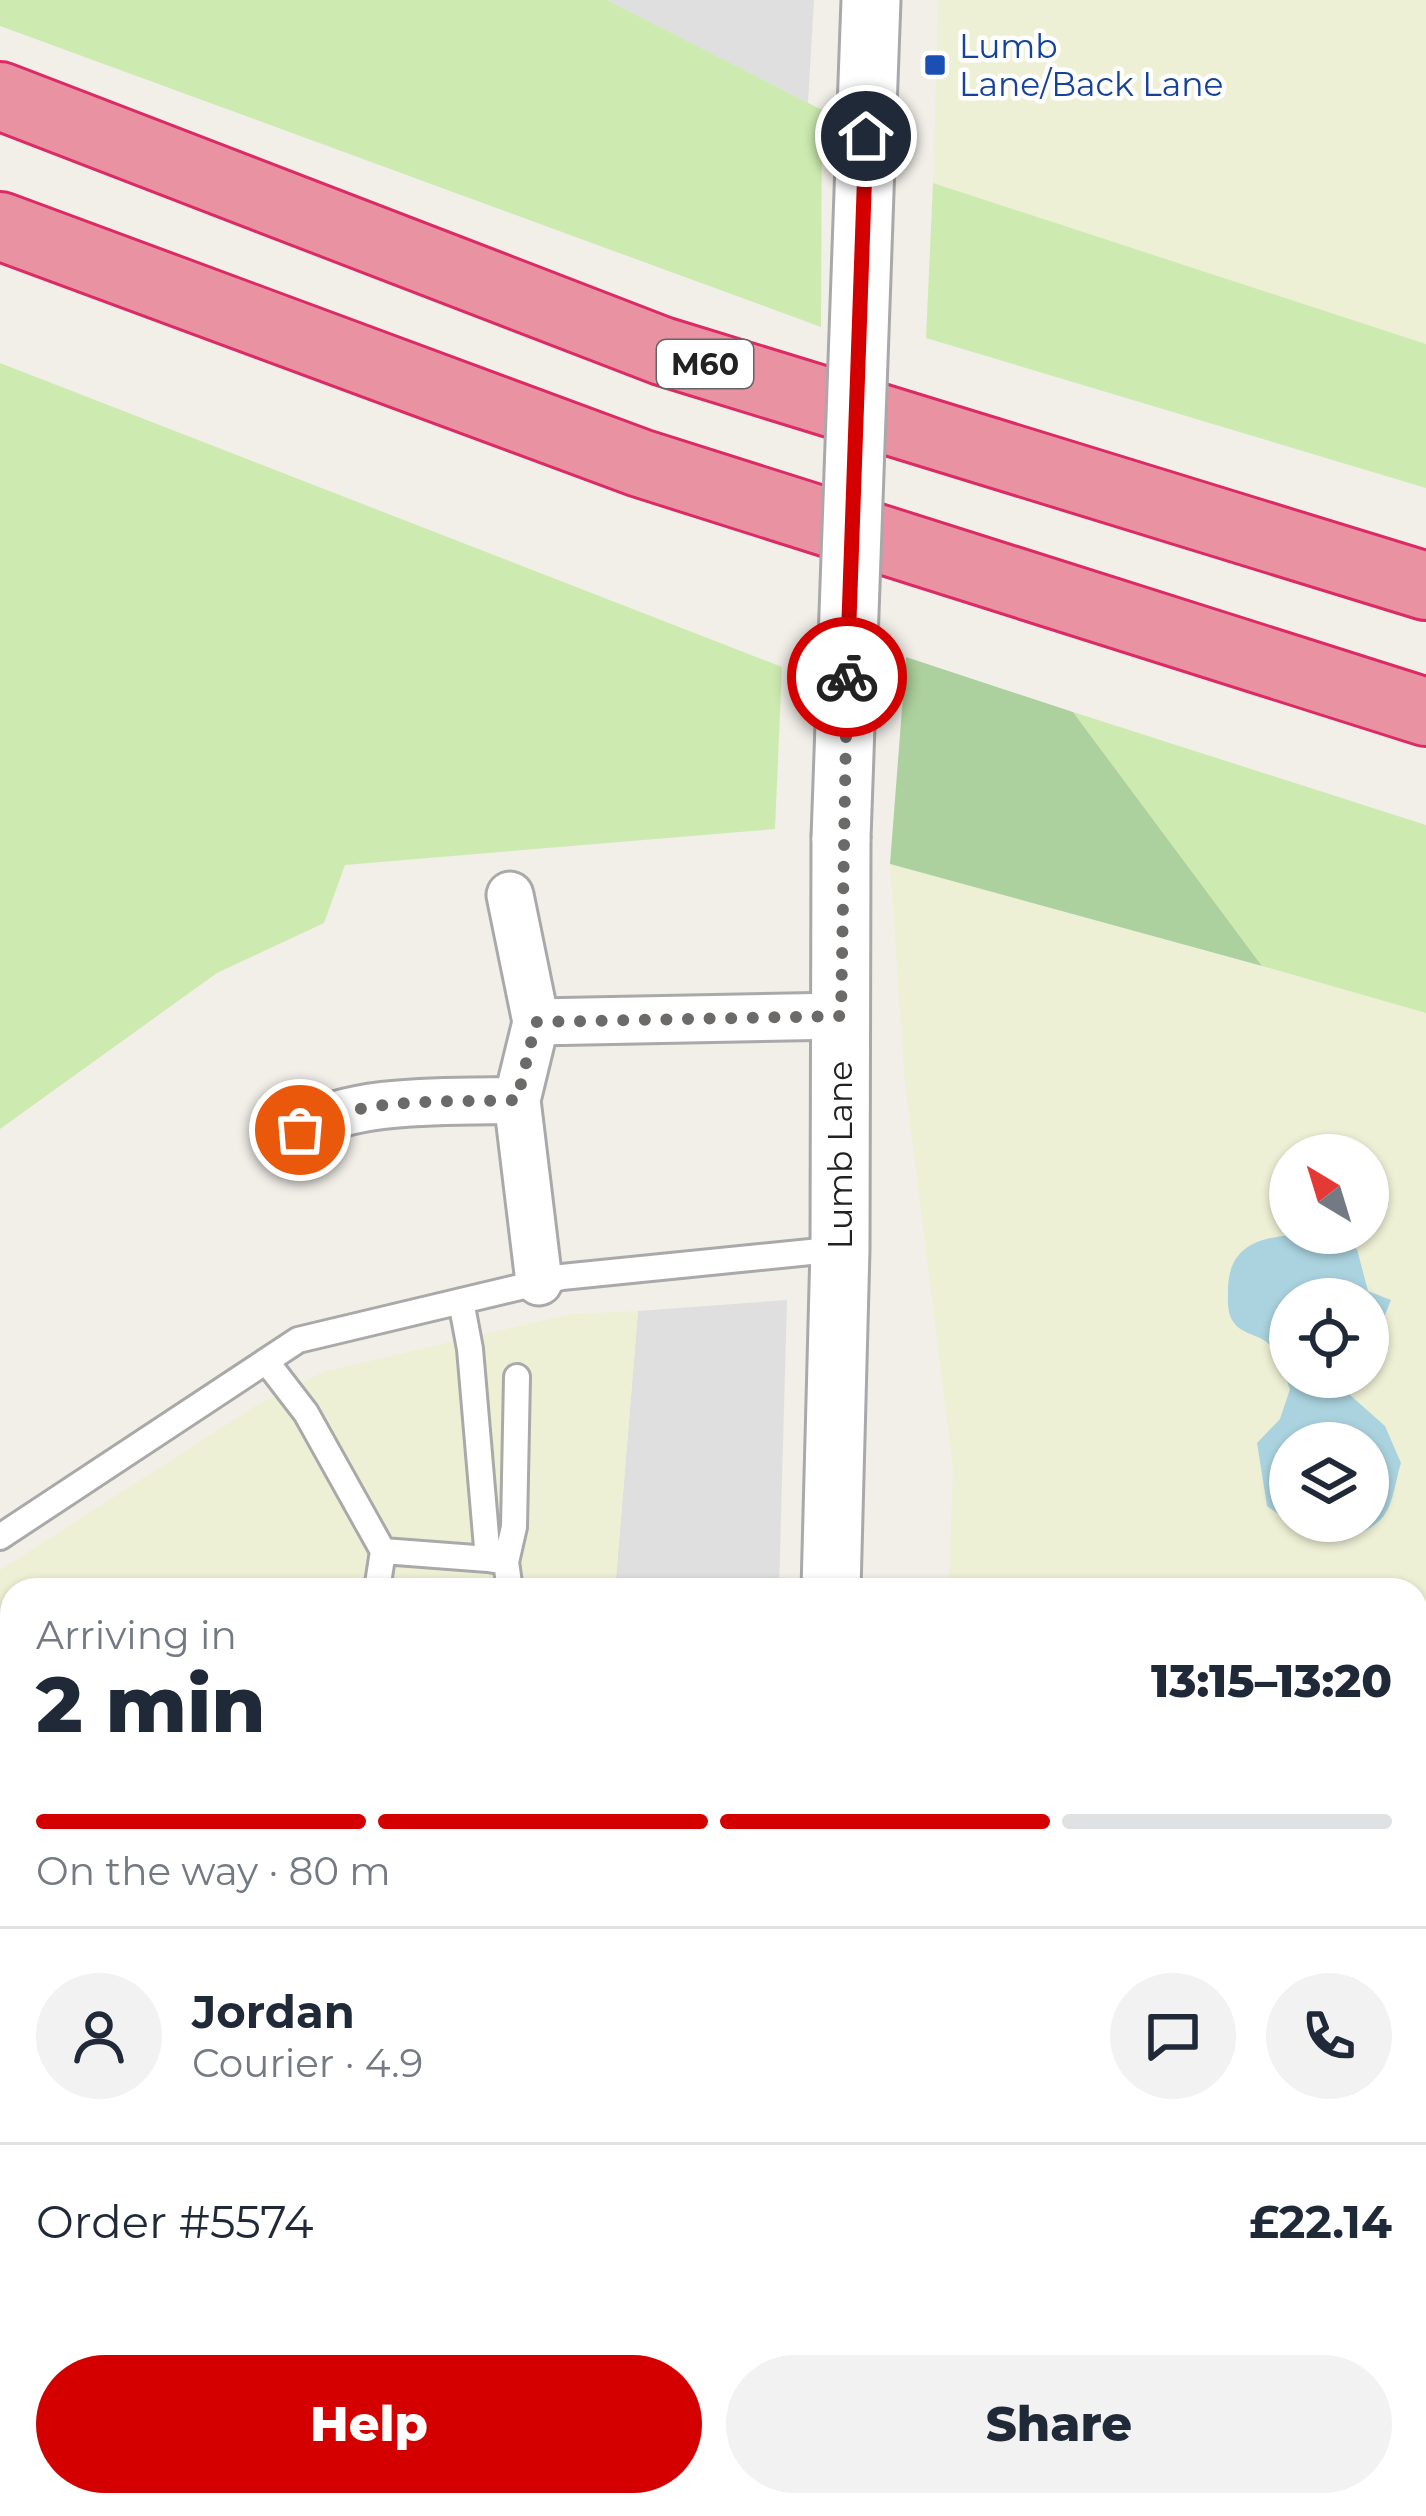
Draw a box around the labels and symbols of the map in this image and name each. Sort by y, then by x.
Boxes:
place label: Lumb Lane/Back Lane [959,26,1223,104]
marker: Lumb Lane/Back Lane [922,52,948,78]
pin [815,85,917,187]
road number: M60 [657,340,753,388]
courier [787,617,907,737]
street label: Lumb Lane [820,1061,860,1249]
pin [249,1079,351,1181]
north arrow [1269,1134,1389,1254]

